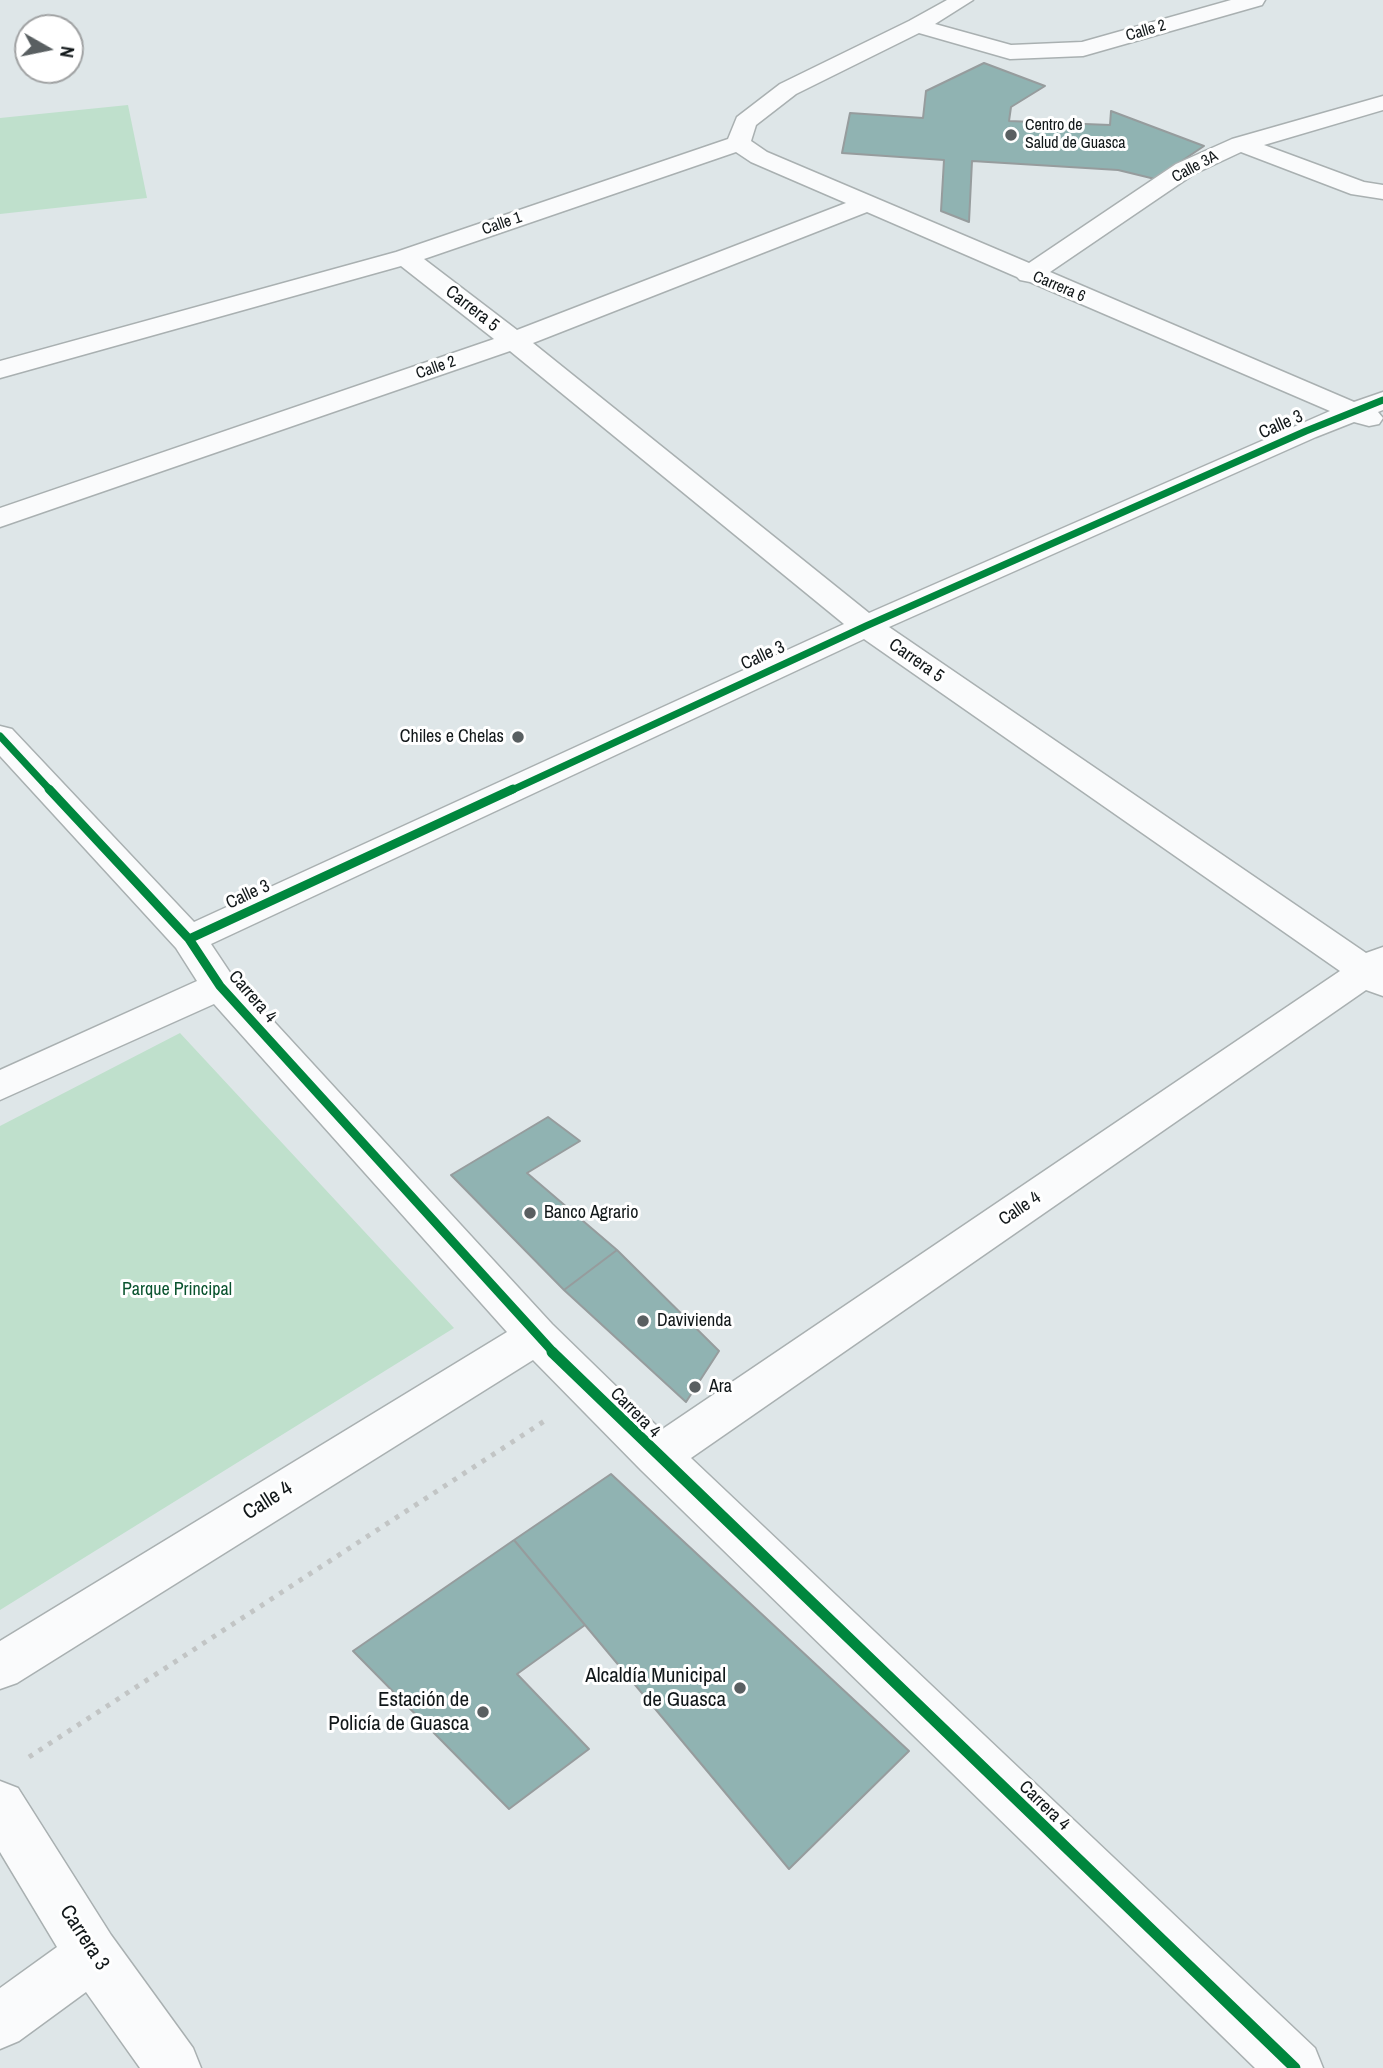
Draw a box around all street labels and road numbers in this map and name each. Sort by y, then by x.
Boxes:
street label: Calle 2 [1124,16,1168,46]
street label: Calle 3A [1169,147,1221,187]
street label: Calle 1 [480,208,524,240]
street label: Carrera 6 [1030,267,1088,307]
street label: Carrera 5 [441,281,503,337]
street label: Calle 2 [414,352,458,384]
street label: Calle 3 [1256,406,1306,444]
street label: Carrera 5 [884,634,948,688]
street label: Calle 3 [738,637,788,675]
street label: Calle 3 [223,876,273,914]
street label: Carrera 4 [223,966,281,1028]
street label: Calle 4 [995,1187,1045,1231]
street label: Carrera 4 [605,1383,665,1443]
street label: Calle 4 [239,1476,297,1526]
street label: Carrera 4 [1014,1777,1074,1835]
street label: Carrera 3 [54,1901,114,1975]

